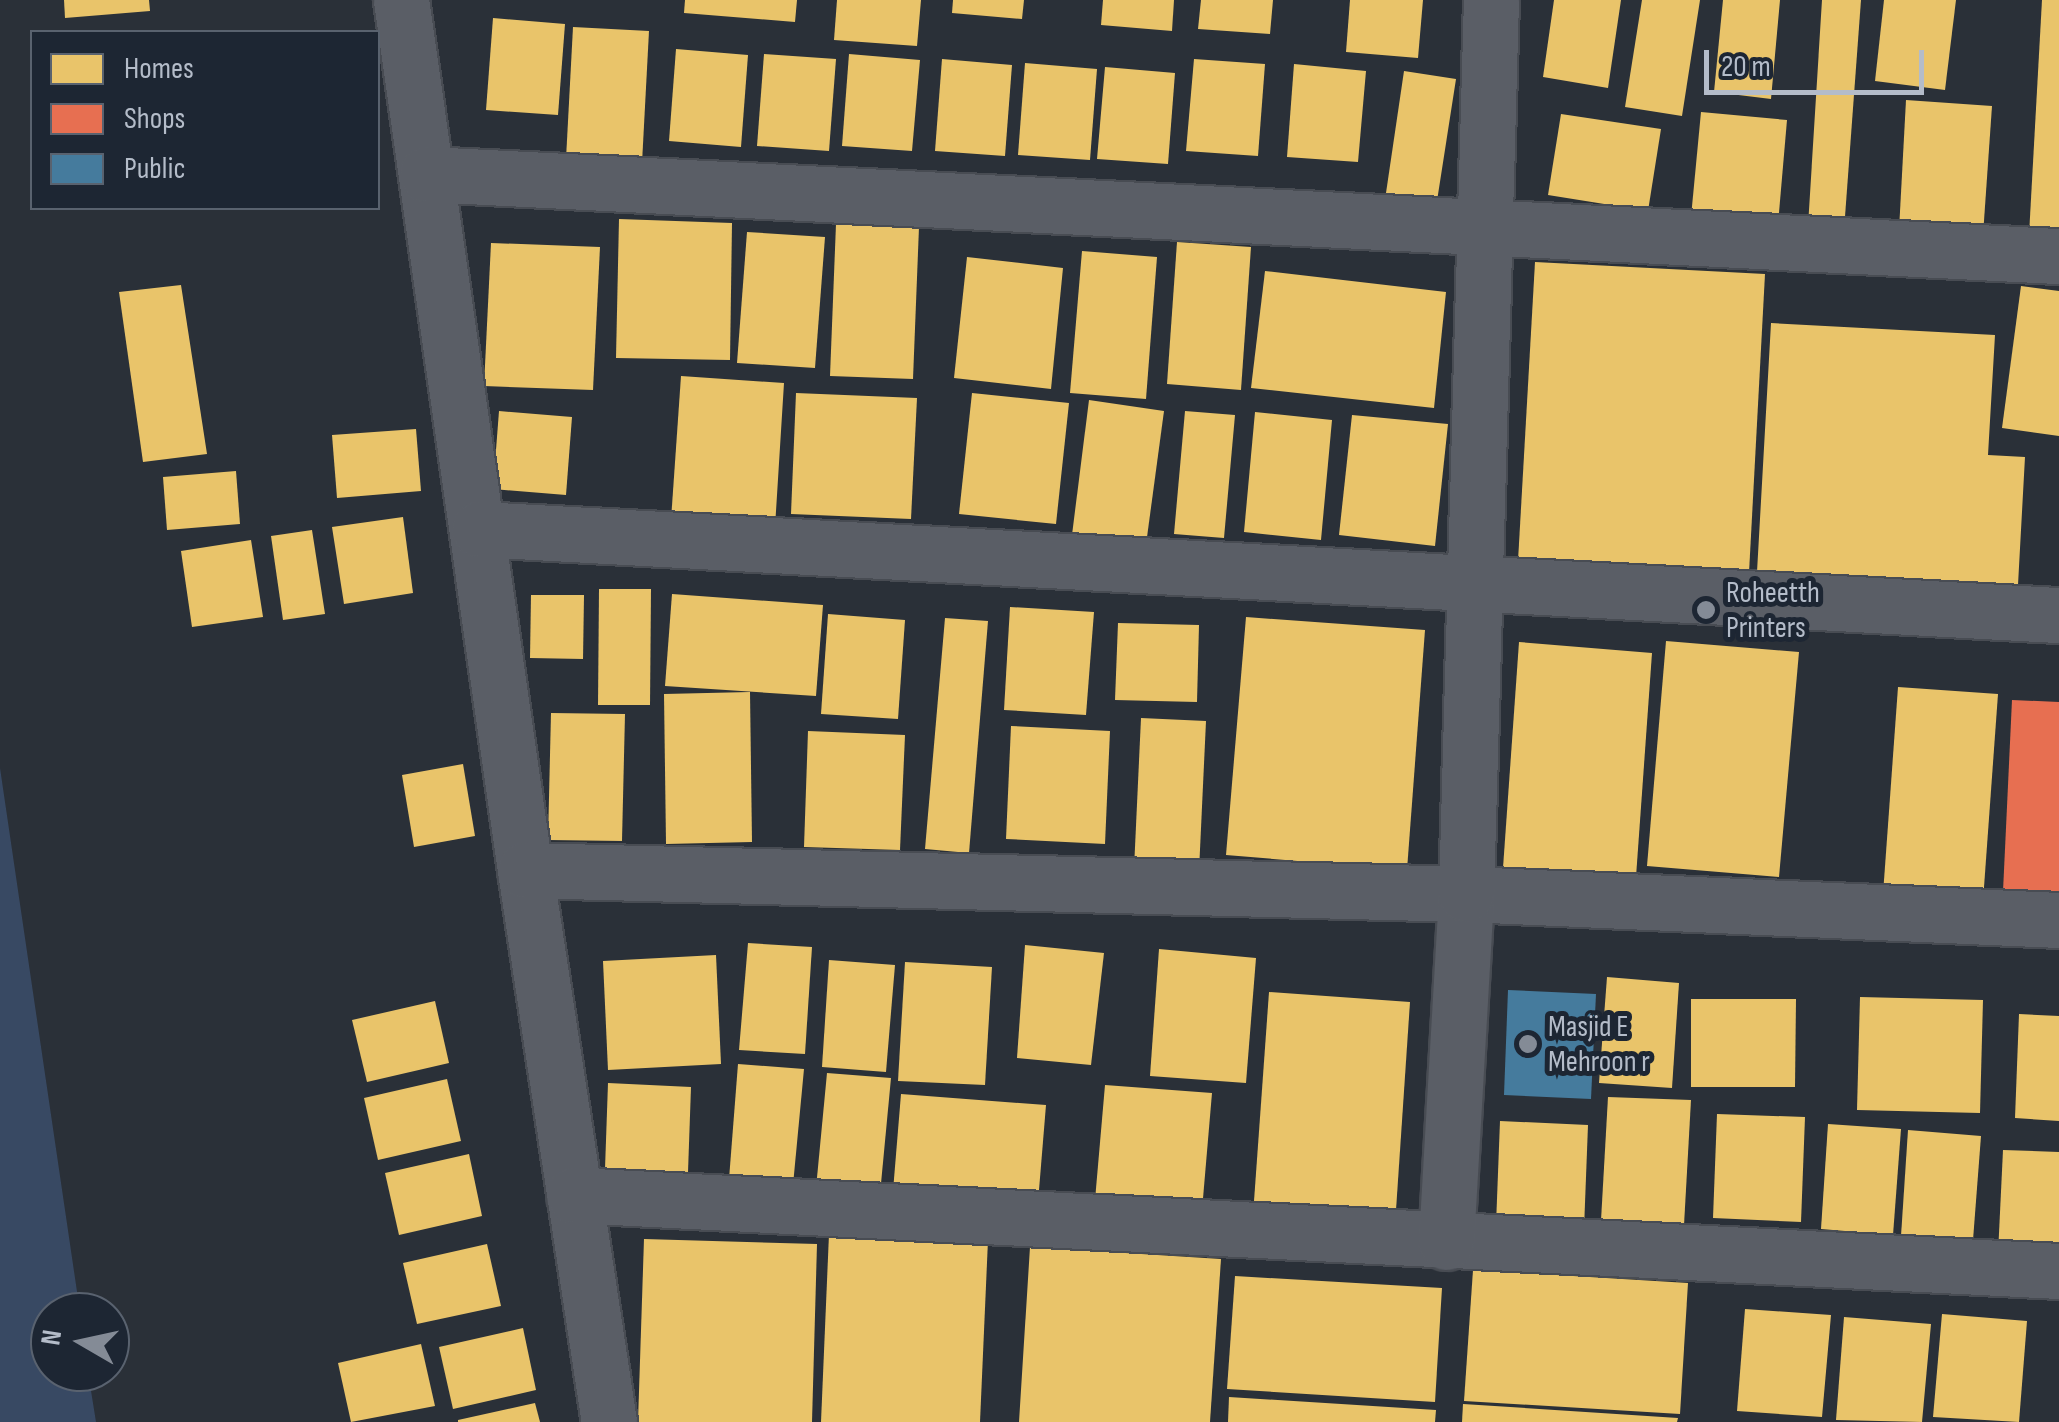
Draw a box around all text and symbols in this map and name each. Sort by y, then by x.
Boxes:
legend [30,30,380,210]
scale bar [1709,30,1929,92]
text: 20 m [1721,49,1771,85]
text: Homes [124,51,194,87]
text: Shops [124,101,185,137]
text: Public [124,151,185,187]
place label: Roheetth Printers [1726,575,1820,646]
marker: Roheetth Printers [1695,599,1717,621]
place label: Masjid E Mehroon r [1548,1009,1650,1080]
marker: Masjid E Mehroon r [1517,1033,1539,1055]
north arrow [30,1292,130,1392]
text: N [34,1328,69,1348]

